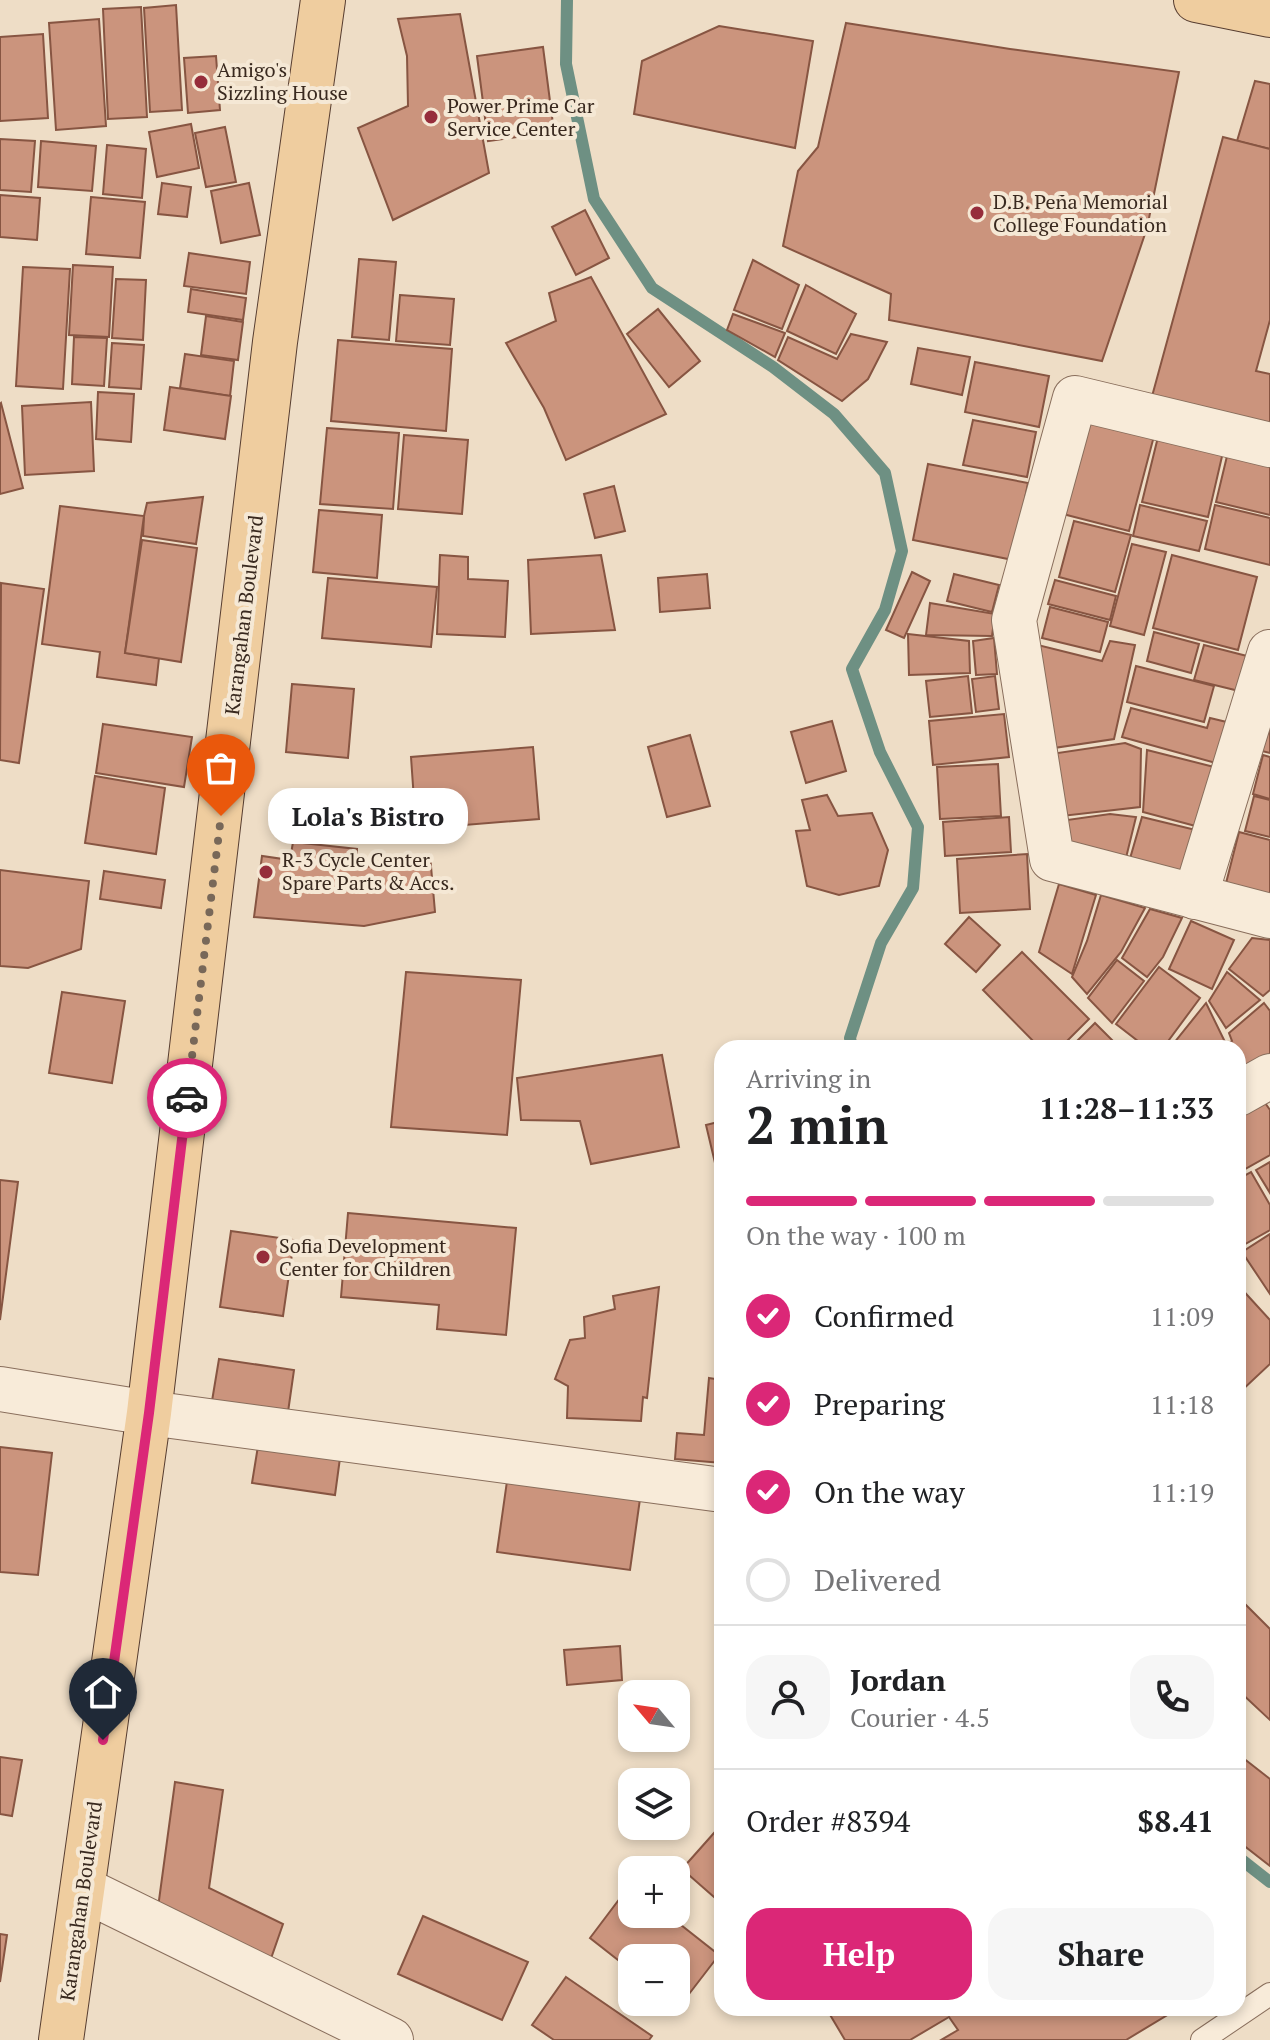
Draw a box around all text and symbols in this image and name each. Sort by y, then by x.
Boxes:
place label: Amigo's Sizzling House [217,56,348,106]
marker: Amigo's Sizzling House [192,73,210,91]
place label: Power Prime Car Service Center [447,92,595,142]
marker: Power Prime Car Service Center [422,108,440,126]
place label: D.B. Peña Memorial College Foundation [993,188,1168,238]
marker: D.B. Peña Memorial College Foundation [968,204,986,222]
street label: Karangahan Boulevard [218,513,269,717]
pin [187,734,255,816]
icon: bag [199,746,243,790]
callout: Lola's Bistro [269,788,469,844]
text: Lola's Bistro [292,799,444,833]
place label: R-3 Cycle Center Spare Parts & Accs. [282,846,455,896]
marker: R-3 Cycle Center Spare Parts & Accs. [257,863,275,881]
courier [147,1058,227,1138]
text: Arriving in [746,1061,871,1095]
icon: car [165,1076,209,1120]
text: 11:28–11:33 [1039,1088,1214,1128]
text: 2 min [746,1090,888,1159]
text: On the way · 100 m [746,1218,966,1252]
place label: Sofia Development Center for Children [279,1232,451,1282]
marker: Sofia Development Center for Children [254,1248,272,1266]
icon: check [746,1294,790,1338]
text: Confirmed [814,1296,954,1336]
text: 11:09 [1150,1299,1214,1333]
icon: check [746,1382,790,1426]
text: Preparing [814,1384,945,1424]
text: 11:18 [1150,1387,1214,1421]
icon: check [746,1470,790,1514]
text: On the way [814,1472,965,1512]
text: 11:19 [1150,1475,1214,1509]
text: Delivered [814,1560,941,1600]
button: person [746,1655,830,1739]
button: phone [1130,1655,1214,1739]
pin [69,1658,137,1740]
text: Jordan [850,1660,946,1700]
icon: home [81,1670,125,1714]
north arrow [618,1680,690,1752]
map controls [618,1680,690,2016]
text: Courier · 4.5 [850,1700,990,1734]
button: layers [618,1768,690,1840]
street label: Karangahan Boulevard [53,1799,108,2003]
text: Order #8394 [746,1801,910,1841]
text: $8.41 [1137,1801,1214,1841]
button: + [618,1856,690,1928]
button: Help [746,1908,972,2000]
button: Share [988,1908,1214,2000]
button: − [618,1944,690,2016]

